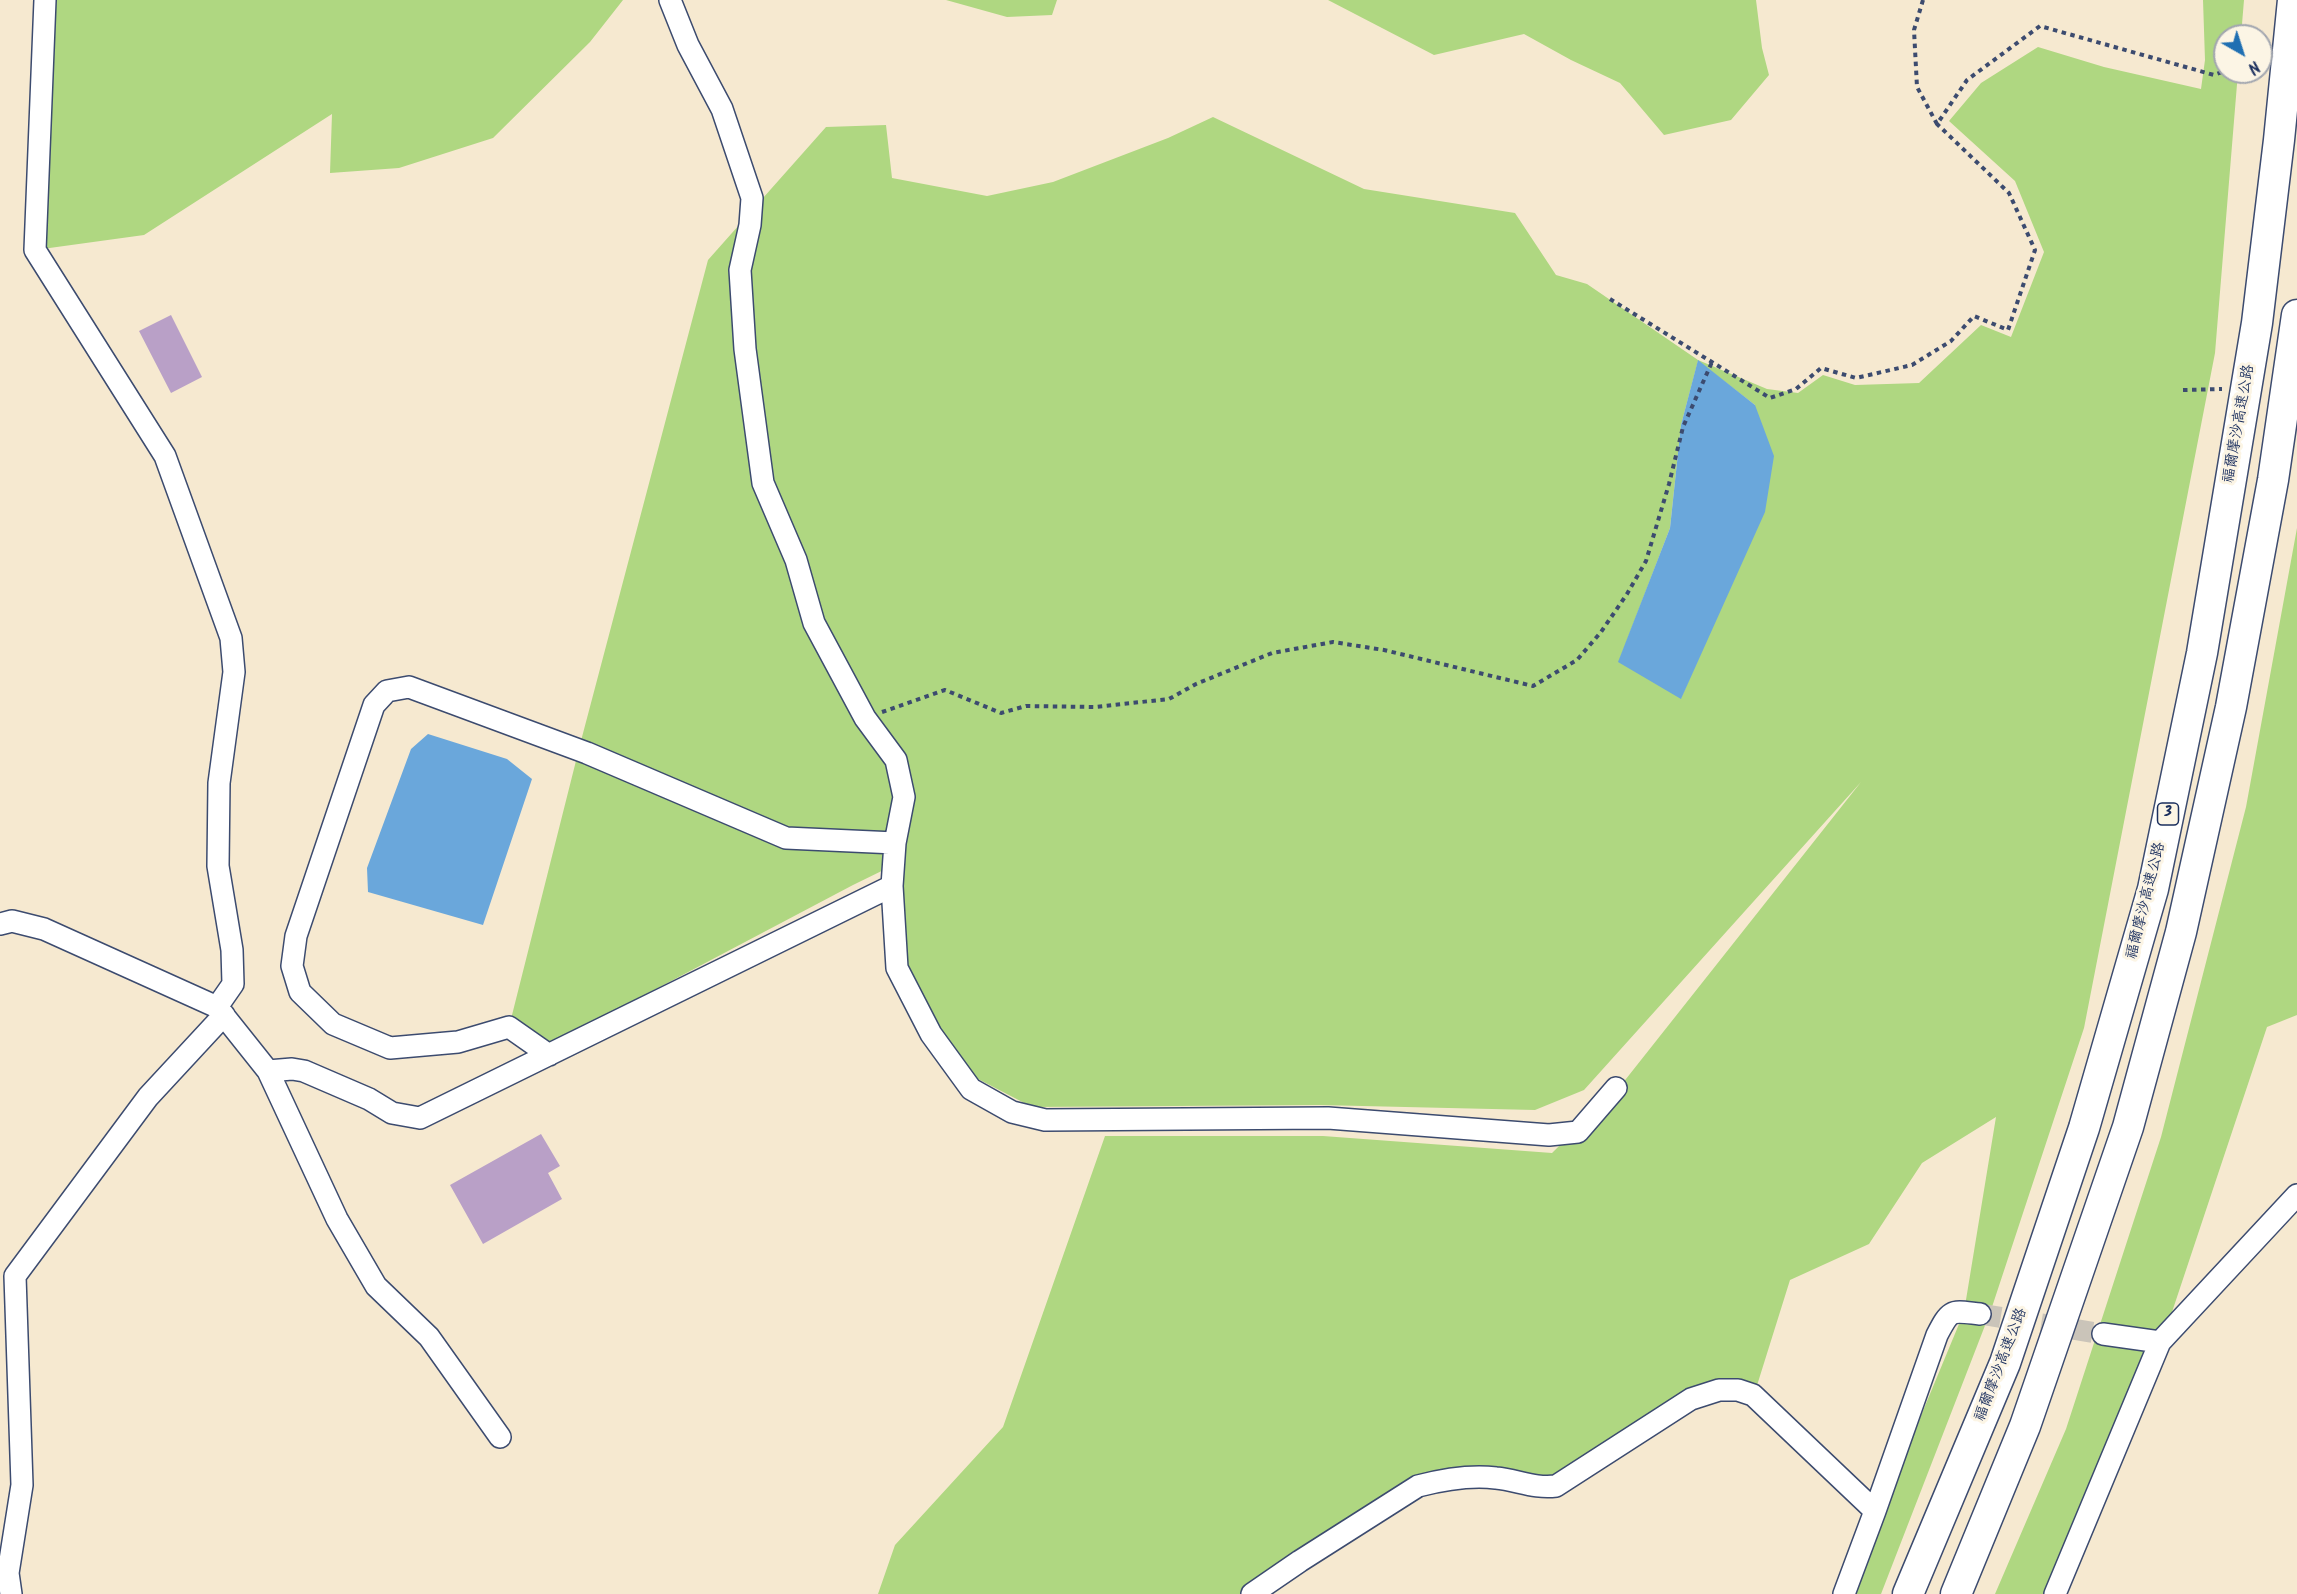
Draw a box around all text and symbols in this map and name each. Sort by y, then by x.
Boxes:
north arrow [2213,24,2273,84]
text: N [2242,54,2265,80]
street label: 福爾摩沙高速公路 [2221,363,2259,485]
road number: 3 [2158,803,2178,825]
street label: 福爾摩沙高速公路 [2124,841,2170,961]
street label: 福爾摩沙高速公路 [1972,1306,2032,1424]

